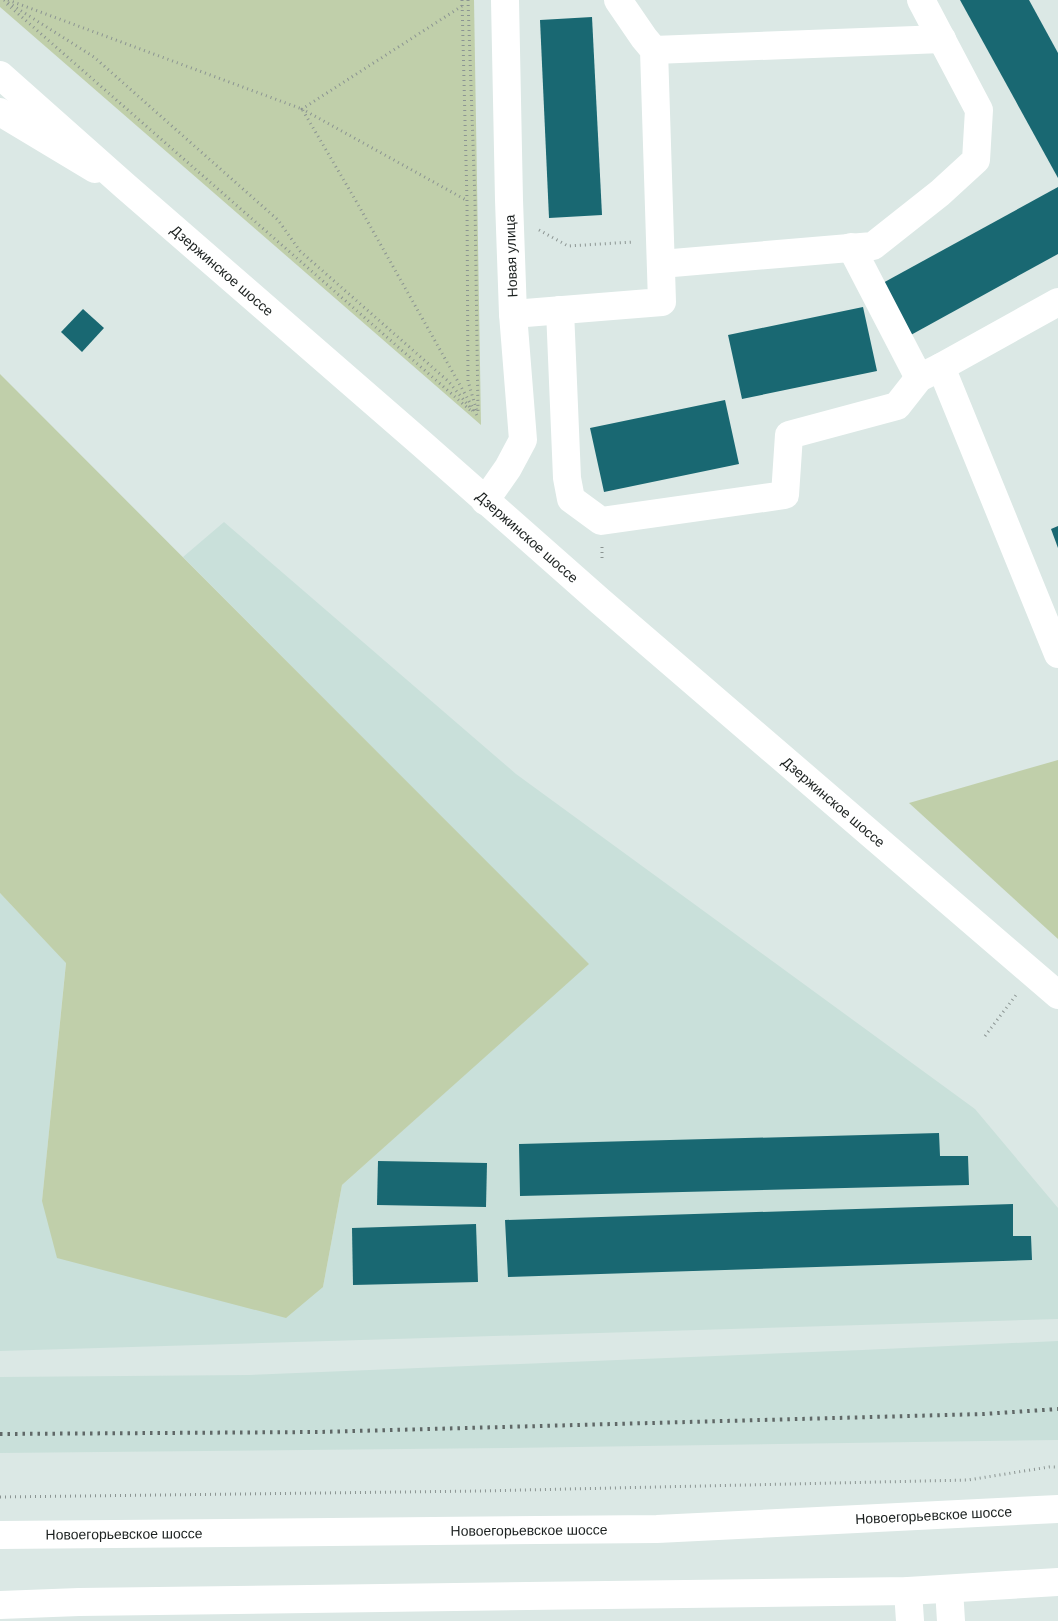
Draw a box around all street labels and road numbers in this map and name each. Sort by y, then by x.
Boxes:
street label: Новая улица [501,214,521,298]
street label: Дзержинское шоссе [167,221,277,320]
street label: Дзержинское шоссе [473,487,582,587]
street label: Дзержинское шоссе [778,753,889,851]
street label: Новоегорьевское шоссе [855,1502,1013,1528]
street label: Новоегорьевское шоссе [450,1520,608,1540]
street label: Новоегорьевское шоссе [45,1524,203,1544]

